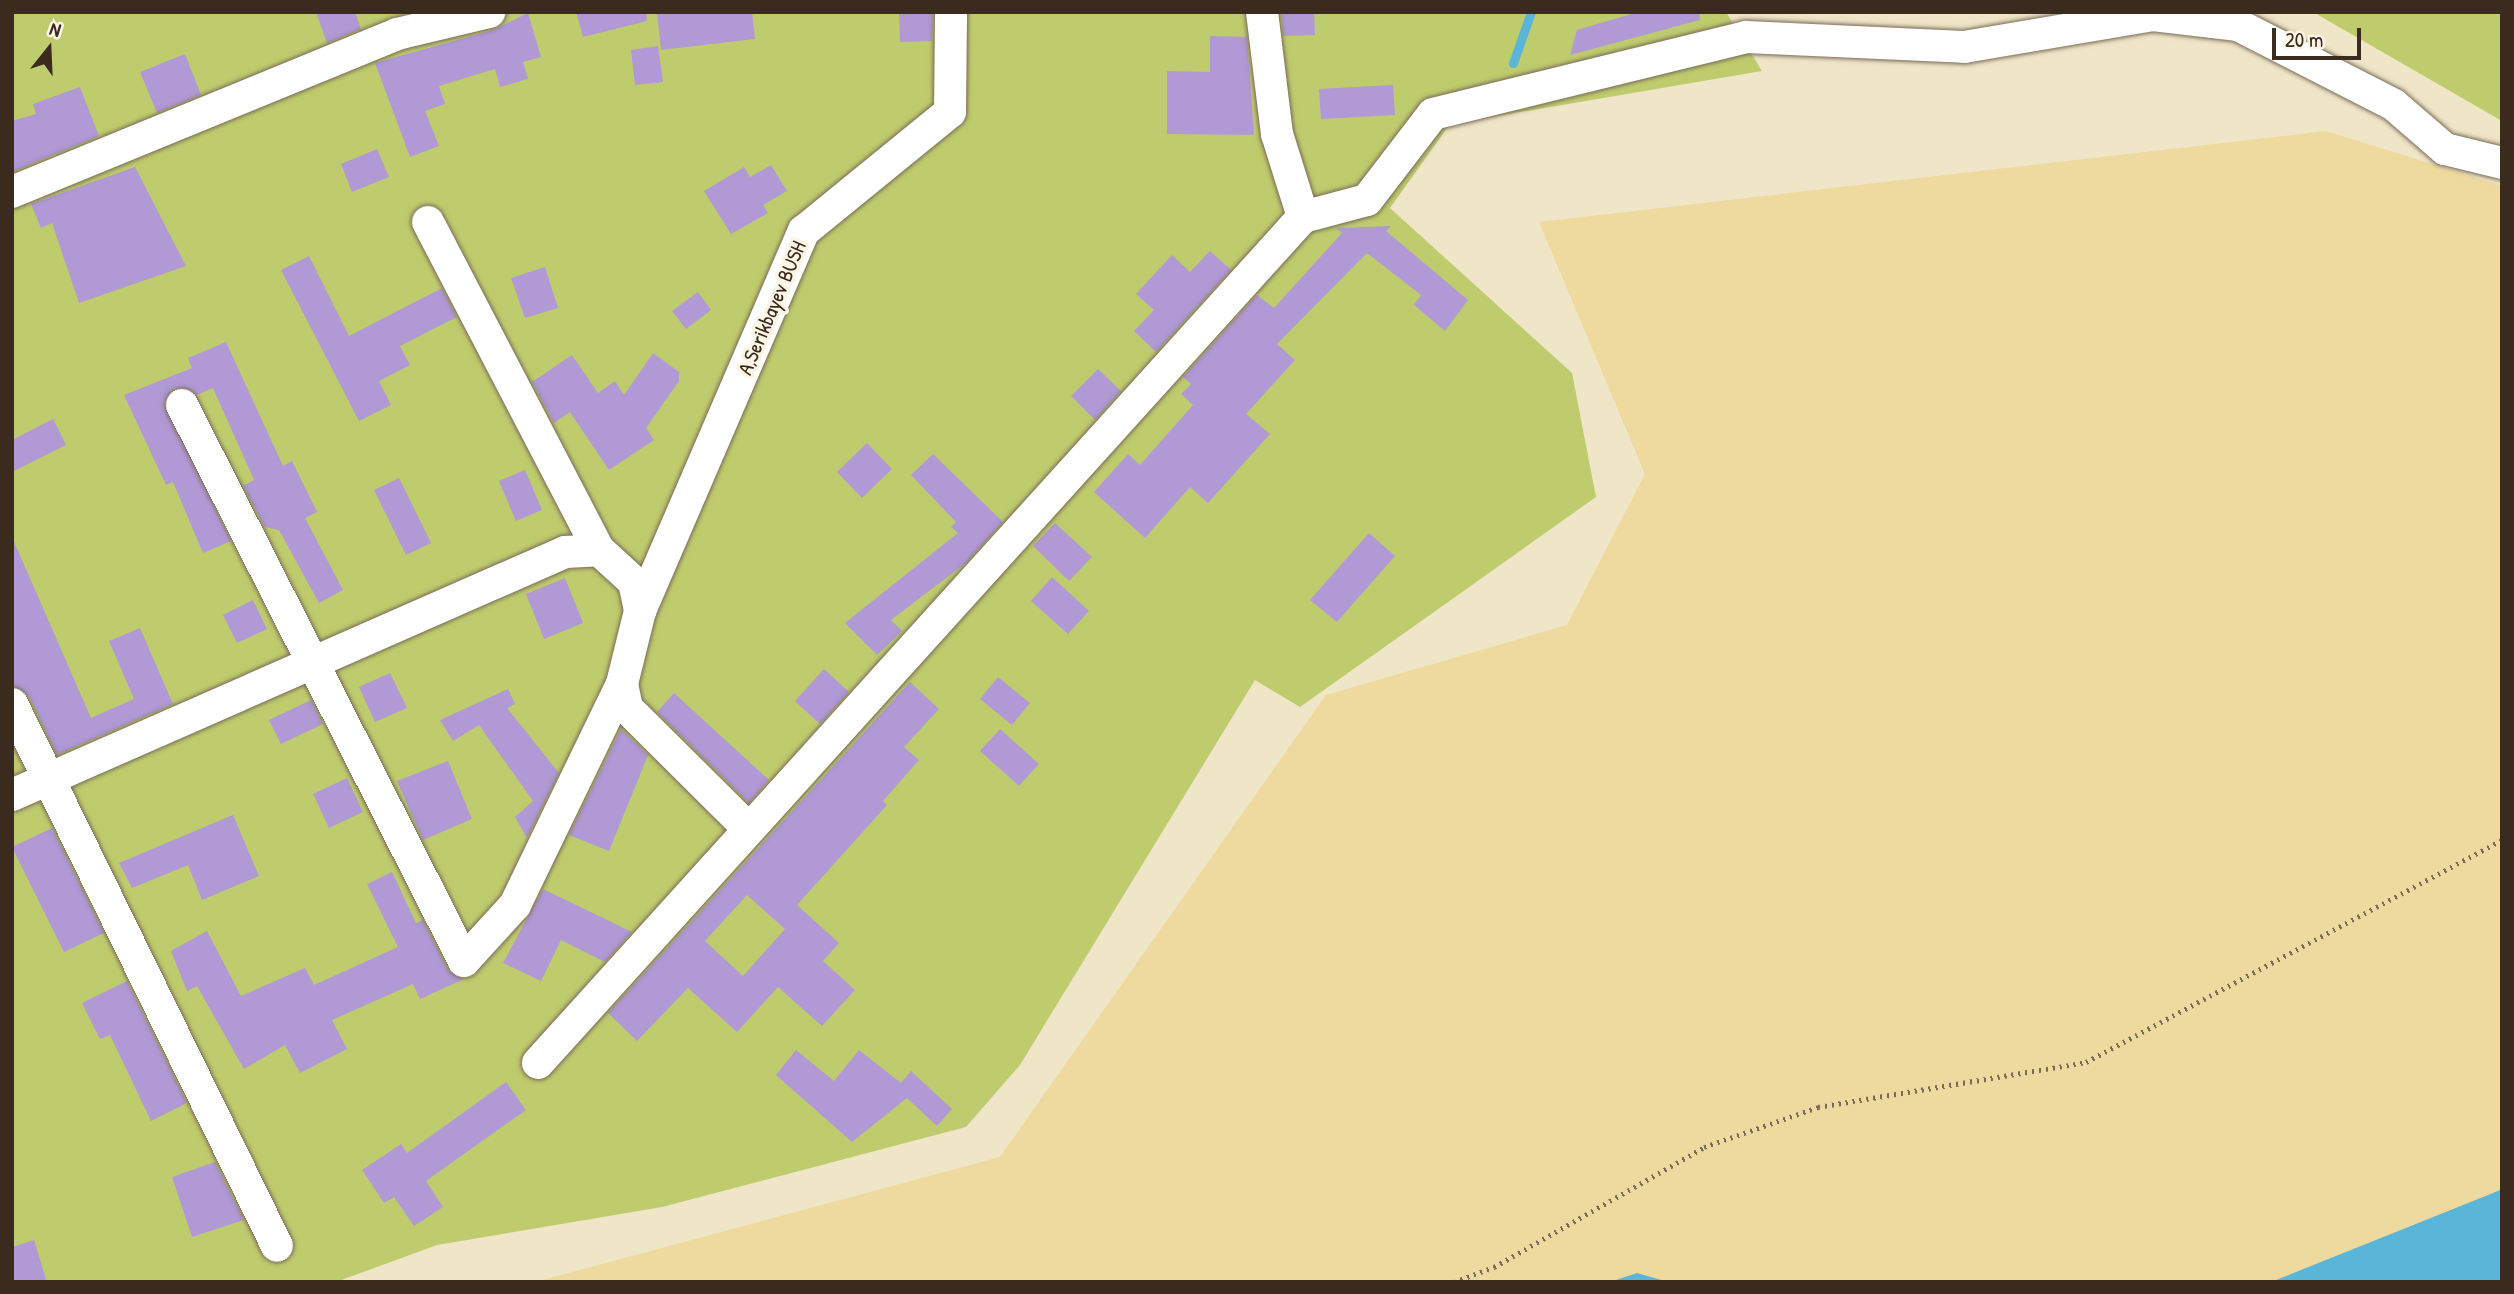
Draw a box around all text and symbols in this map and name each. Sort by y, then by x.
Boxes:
north arrow [14,14,84,84]
scale bar [2276,14,2365,58]
text: N [47,15,64,43]
text: 20 m [2285,25,2323,54]
street label: A,Serikbayev BUSH [732,237,812,379]

